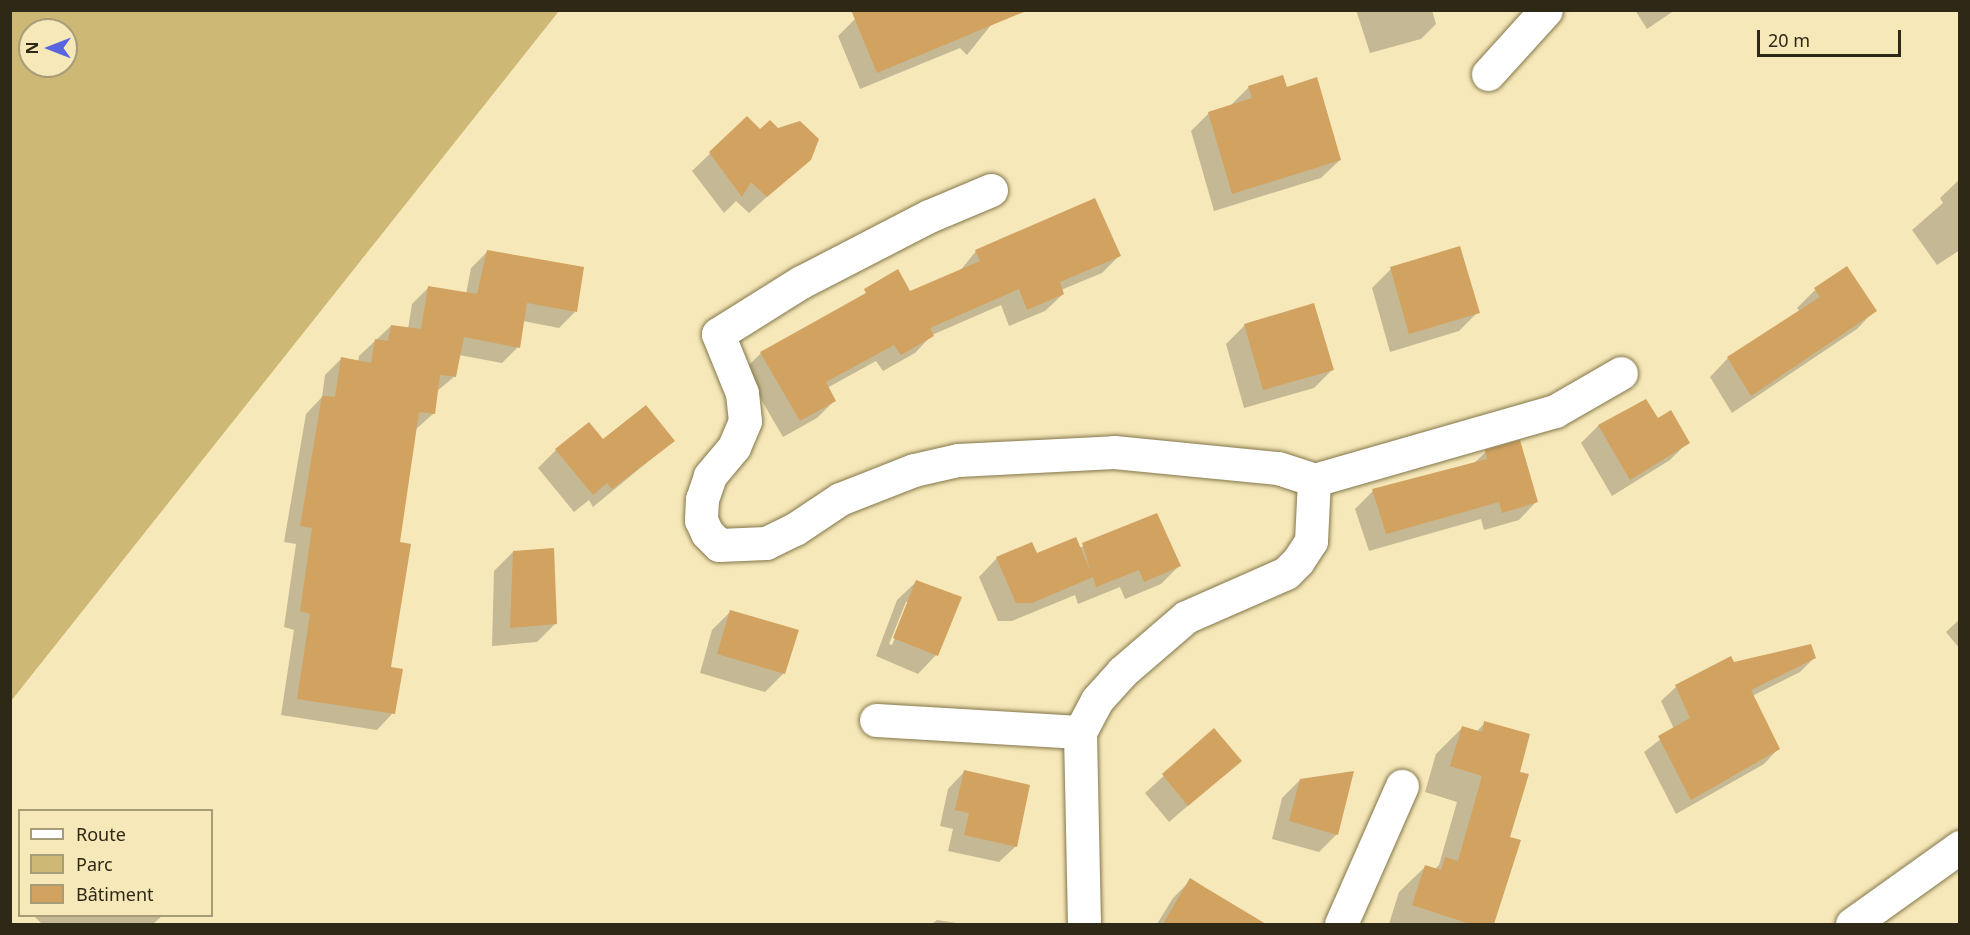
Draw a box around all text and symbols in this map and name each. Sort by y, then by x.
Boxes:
north arrow [18,18,78,78]
scale bar [1760,18,1904,56]
text: 20 m [1768,28,1810,52]
text: N [21,42,43,55]
legend [18,809,213,917]
text: Route [76,822,126,846]
text: Parc [76,852,113,876]
text: Bâtiment [76,882,154,906]

